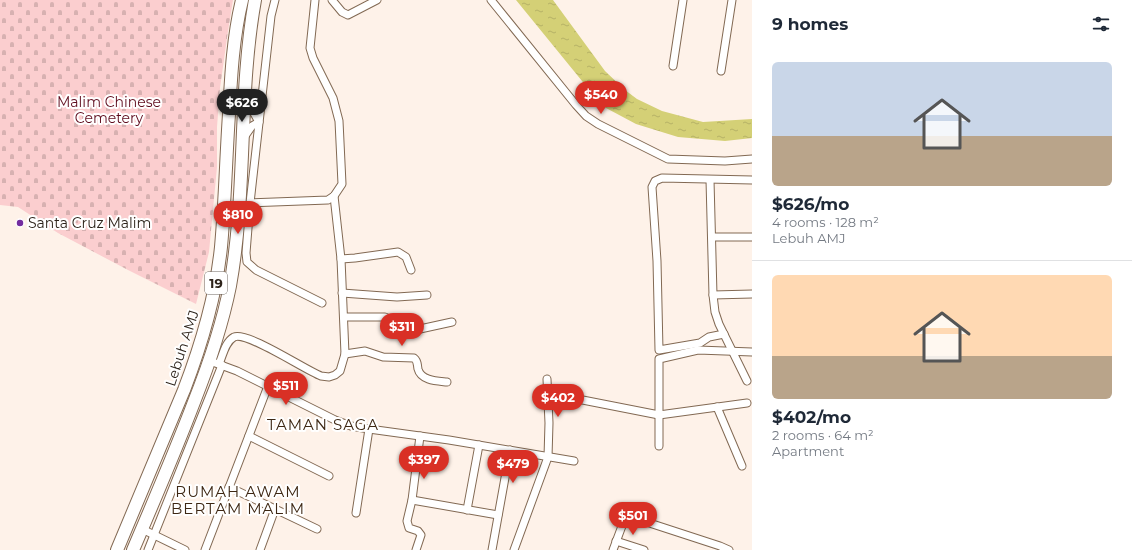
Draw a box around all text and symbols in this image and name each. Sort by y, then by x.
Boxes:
icon: filters [1090,13,1112,35]
text: 9 homes [772,14,848,34]
pin: $540 [577,81,625,115]
text: $540 [584,86,618,102]
icon: home [906,88,978,160]
pin: $626 [218,89,266,123]
park label: Malim Chinese Cemetery [57,93,161,127]
text: $626 [226,94,258,110]
text: $626/mo [772,194,849,214]
pin: $810 [214,201,262,235]
text: $810 [223,206,253,222]
place label: Santa Cruz Malim [28,214,151,232]
text: 4 rooms · 128 m² [772,214,879,230]
marker: Santa Cruz Malim [15,218,25,228]
text: Lebuh AMJ [772,230,845,246]
road number: 19 [205,272,227,294]
icon: home [906,301,978,373]
street label: Lebuh AMJ [161,308,203,388]
pin: $311 [378,313,426,347]
text: $311 [389,318,415,334]
pin: $511 [262,372,310,406]
text: $511 [273,377,299,393]
pin: $402 [534,384,582,418]
text: $402 [541,389,575,405]
text: $402/mo [772,407,851,427]
district label: TAMAN SAGA [267,415,379,434]
text: 2 rooms · 64 m² [772,427,874,443]
text: Apartment [772,443,844,459]
pin: $397 [400,446,448,480]
pin: $479 [489,450,537,484]
text: $397 [408,451,440,467]
text: $479 [496,455,530,471]
district label: RUMAH AWAM BERTAM MALIM [171,482,305,518]
pin: $501 [609,502,657,536]
text: $501 [618,507,648,523]

